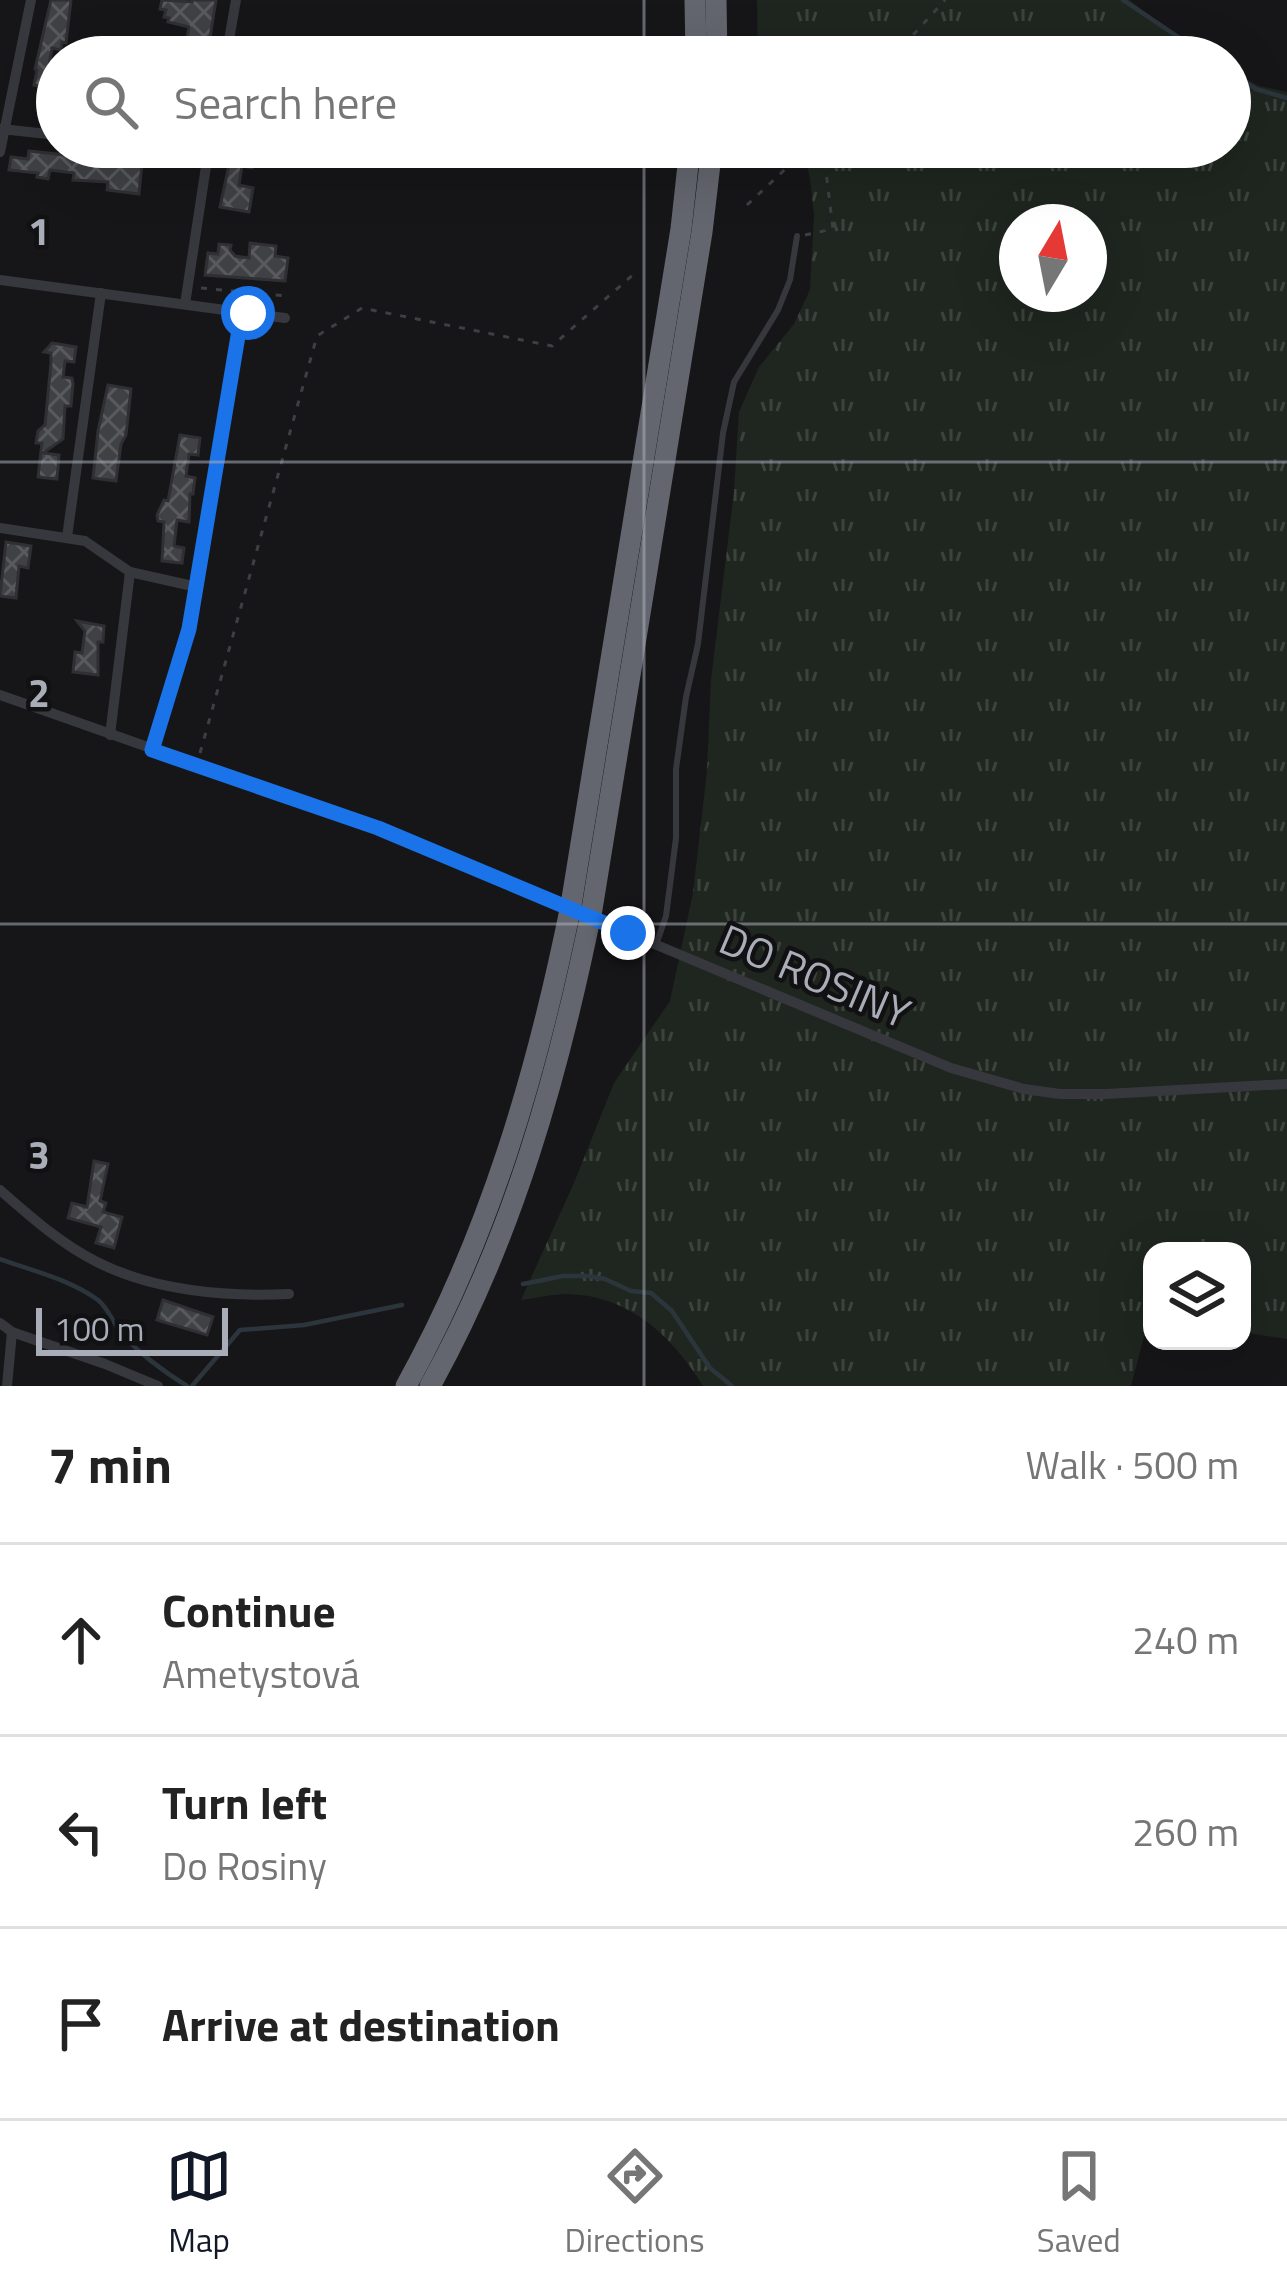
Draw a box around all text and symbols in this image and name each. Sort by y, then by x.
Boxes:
search box [36,36,1251,168]
text: Search here [174,68,397,136]
icon: search [78,69,144,135]
text: 1 [28,201,50,260]
north arrow [999,204,1107,312]
route start [221,286,275,340]
text: 2 [28,663,50,722]
route end [601,906,655,960]
street label: DO ROSINY [710,906,921,1044]
text: 3 [28,1125,50,1184]
map controls [1143,1242,1251,1350]
button: layers [1143,1242,1251,1350]
scale bar [36,1302,228,1355]
text: 100 m [54,1304,144,1354]
text: 7 min [48,1425,172,1503]
text: Walk · 500 m [1025,1435,1239,1494]
text: Continue [162,1576,336,1644]
icon: ahead [48,1607,114,1673]
text: 240 m [1132,1610,1239,1669]
text: Ametystová [162,1644,360,1703]
text: Turn left [162,1768,327,1836]
icon: left [48,1799,114,1865]
text: 260 m [1132,1802,1239,1861]
text: Do Rosiny [162,1836,327,1895]
text: Arrive at destination [162,1990,560,2058]
icon: arrive [48,1991,114,2057]
tab: Map [166,2143,232,2265]
tab: Directions [565,2143,704,2265]
tab: Saved [1037,2143,1121,2265]

